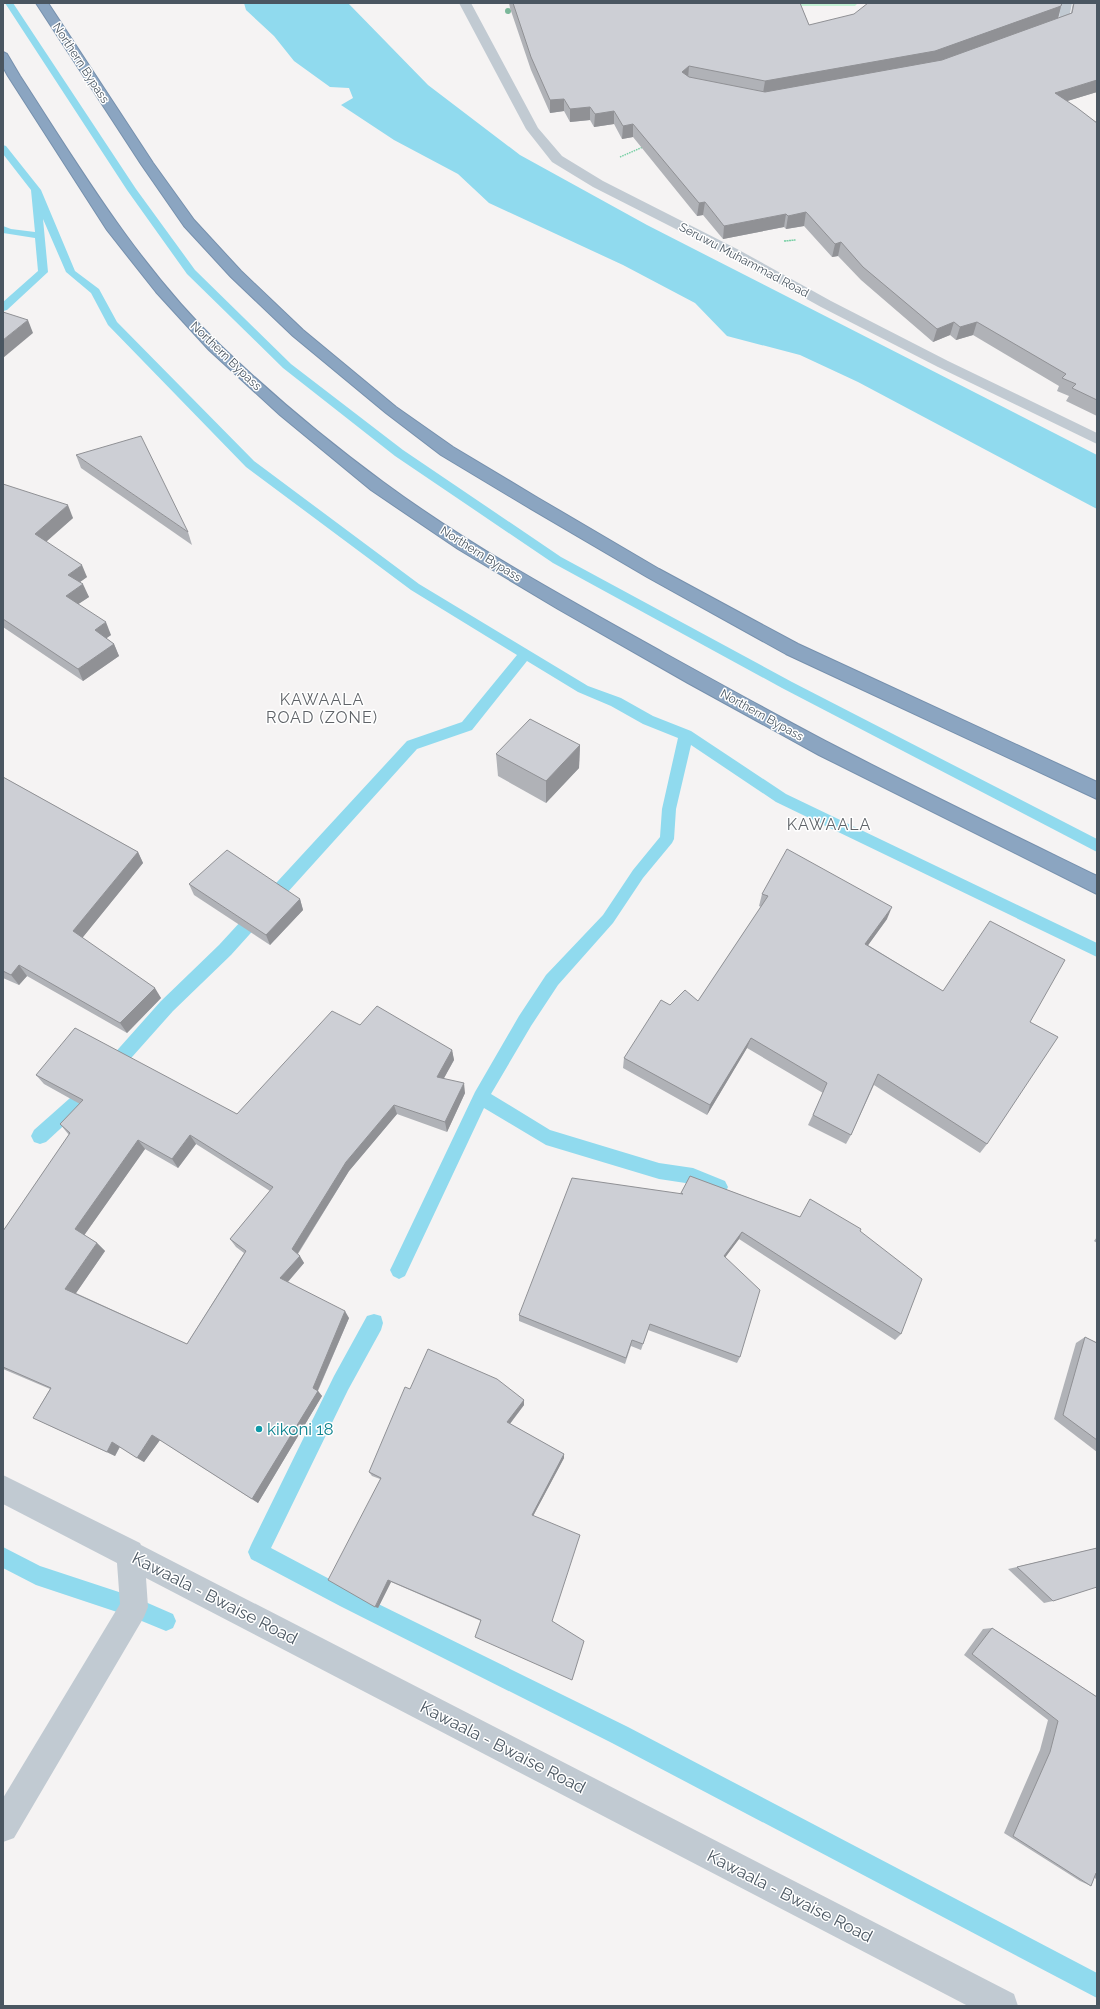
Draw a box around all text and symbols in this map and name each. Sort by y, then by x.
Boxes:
street label: Northern Bypass [50,20,112,106]
street label: Seruwu Muhammad Road [677,220,811,300]
street label: Northern Bypass [188,319,264,393]
street label: Northern Bypass [438,523,524,585]
street label: Northern Bypass [718,686,806,744]
district label: KAWAALA ROAD (ZONE) [266,690,378,727]
district label: KAWAALA [787,815,871,834]
place label: kikoni 18 [267,1419,334,1439]
marker: kikoni 18 [254,1424,264,1434]
street label: Kawaala - Bwaise Road [129,1548,301,1648]
street label: Kawaala - Bwaise Road [417,1697,589,1797]
street label: Kawaala - Bwaise Road [704,1846,876,1946]

